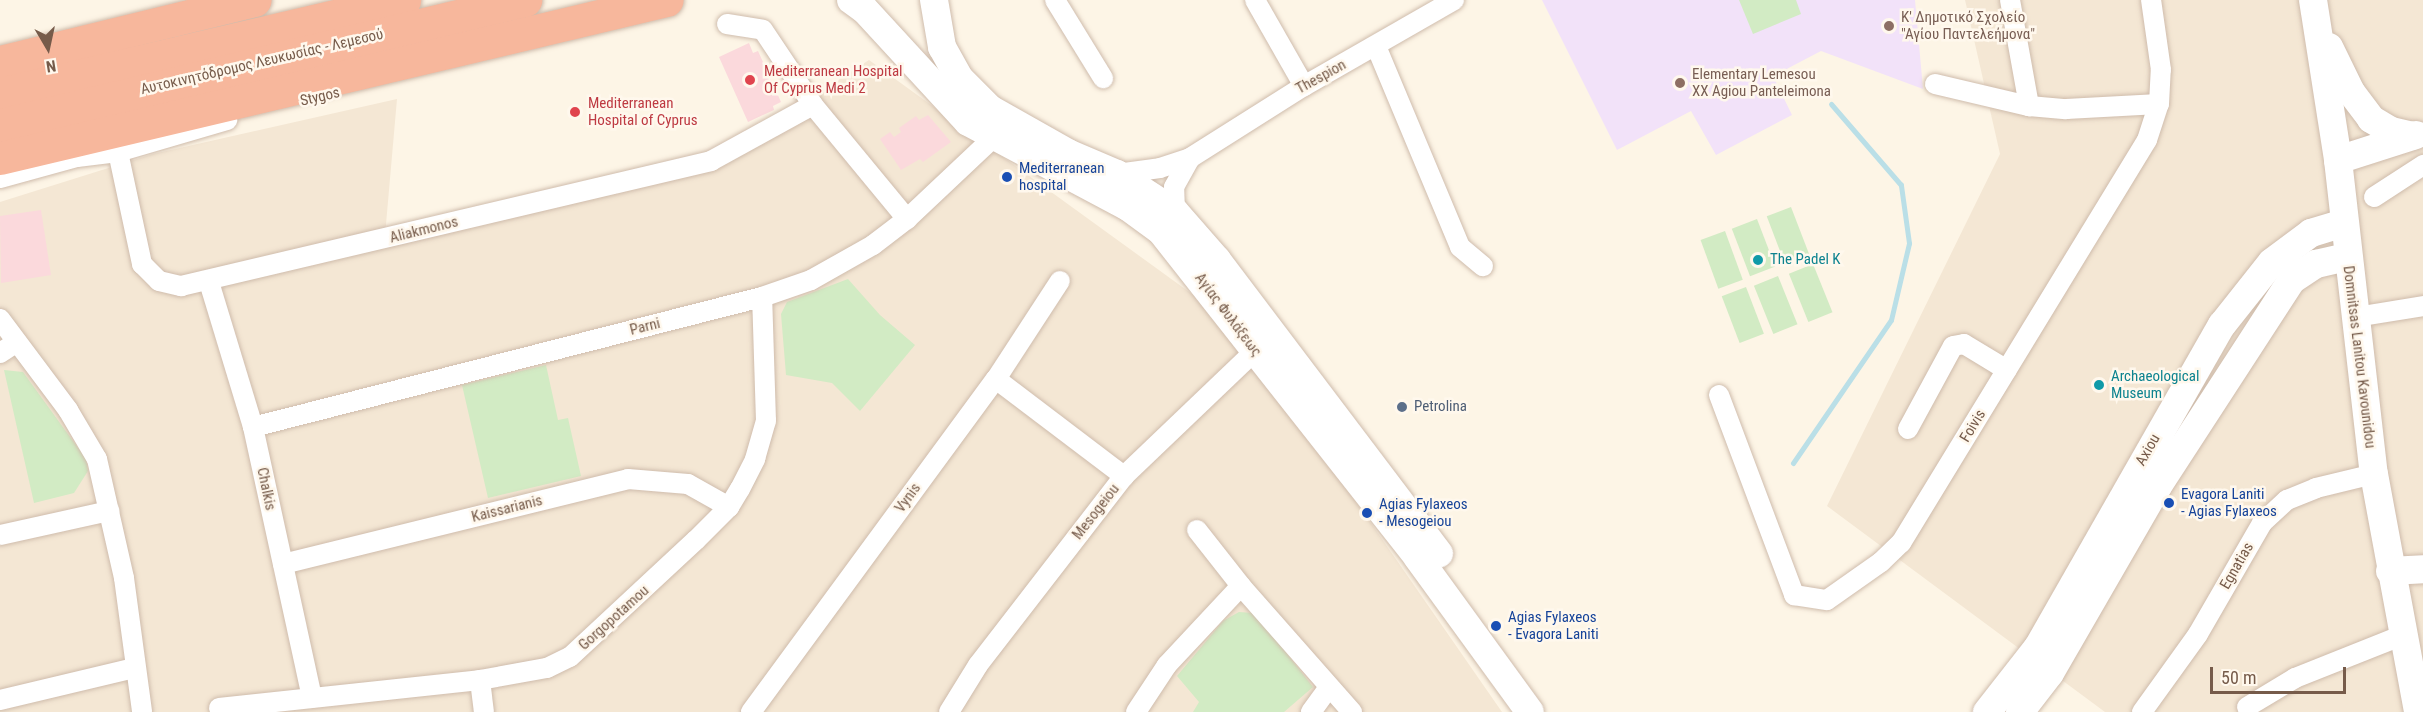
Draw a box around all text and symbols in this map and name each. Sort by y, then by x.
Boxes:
place label: Κ' Δημοτικό Σχολείο "Αγίου Παντελεήμονα" [1901,8,2035,43]
north arrow [18,18,78,78]
marker: Κ' Δημοτικό Σχολείο "Αγίου Παντελεήμονα" [1882,19,1896,33]
street label: Αυτοκινητόδρομος Λευκωσίας - Λεμεσού [139,25,385,99]
text: N [45,56,57,76]
street label: Thespion [1293,56,1349,98]
place label: Mediterranean Hospital Of Cyprus Medi 2 [764,62,903,97]
place label: Elementary Lemesou XX Agiou Panteleimona [1692,65,1831,100]
marker: Mediterranean Hospital Of Cyprus Medi 2 [741,71,759,89]
marker: Elementary Lemesou XX Agiou Panteleimona [1673,76,1687,90]
street label: Stygos [298,84,342,110]
place label: Mediterranean Hospital of Cyprus [588,94,698,129]
marker: Mediterranean Hospital of Cyprus [566,103,584,121]
place label: Mediterranean hospital [1019,159,1104,194]
marker: Mediterranean hospital [1000,170,1014,184]
street label: Aliakmonos [388,213,460,247]
place label: The Padel K [1770,251,1840,269]
marker: The Padel K [1751,253,1765,267]
street label: Domnitsas Lanitou Kavounidou [2339,265,2379,449]
street label: Αγίας Φυλάξεως [1191,270,1265,360]
street label: Parni [628,315,662,339]
place label: Archaeological Museum [2111,367,2199,402]
marker: Archaeological Museum [2092,378,2106,392]
place label: Petrolina [1414,398,1467,416]
marker: Petrolina [1395,400,1409,414]
street label: Foivis [1956,406,1990,446]
street label: Axiou [2132,431,2164,469]
street label: Chalkis [253,466,279,512]
street label: Vynis [891,480,925,516]
street label: Mesogeiou [1069,481,1123,543]
place label: Evagora Laniti - Agias Fylaxeos [2181,485,2277,520]
street label: Kaissarianis [470,492,544,526]
place label: Agias Fylaxeos - Mesogeiou [1379,495,1468,530]
marker: Evagora Laniti - Agias Fylaxeos [2162,496,2176,510]
marker: Agias Fylaxeos - Mesogeiou [1360,506,1374,520]
street label: Egnatias [2216,539,2258,593]
street label: Gorgopotamou [575,582,653,654]
place label: Agias Fylaxeos - Evagora Laniti [1508,608,1599,643]
marker: Agias Fylaxeos - Evagora Laniti [1489,619,1503,633]
scale bar [2213,655,2350,693]
text: 50 m [2221,667,2256,688]

